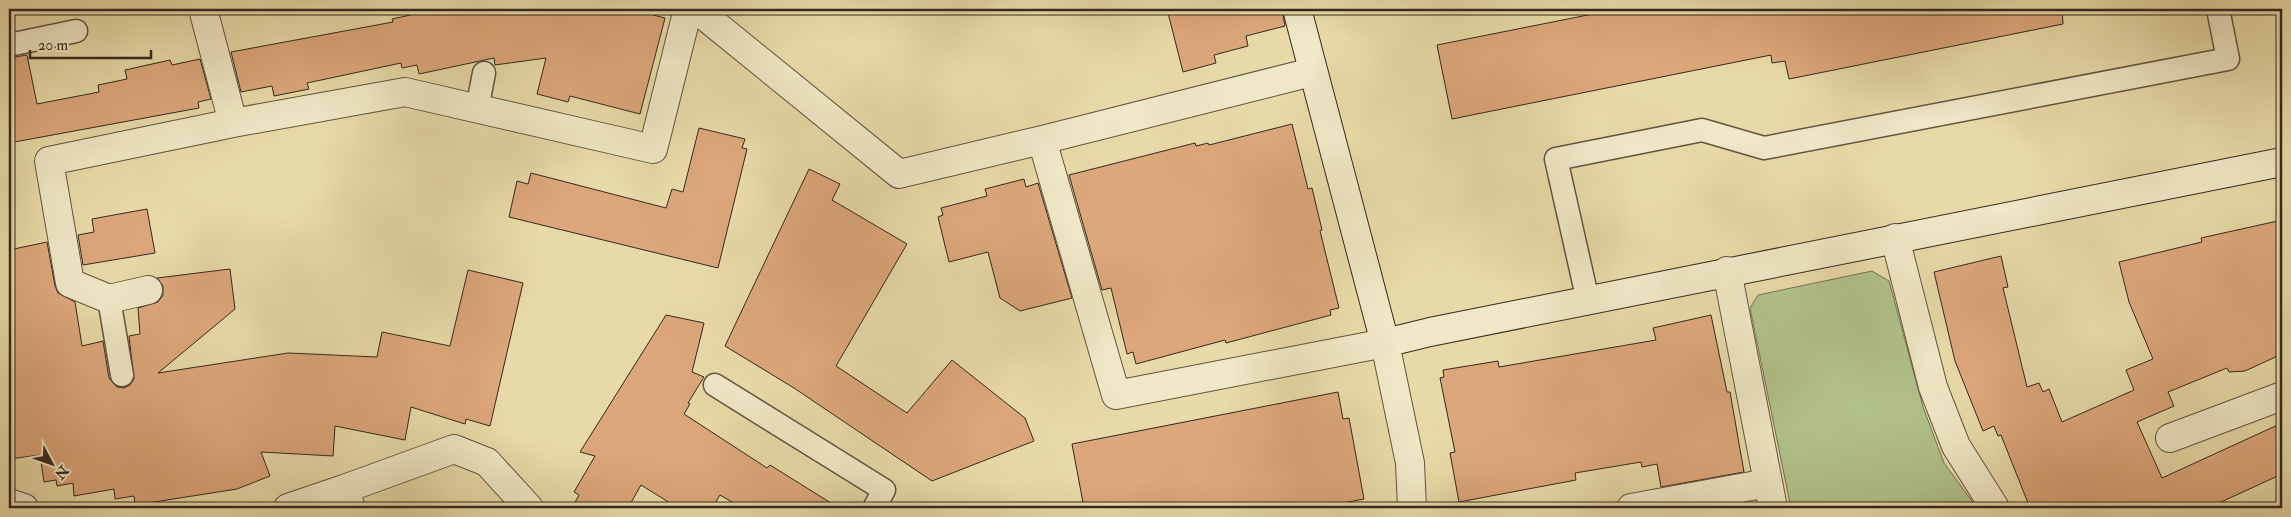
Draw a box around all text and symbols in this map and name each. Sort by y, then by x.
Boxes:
scale bar [30,28,151,60]
text: 20 m [38,36,68,55]
north arrow [28,440,78,490]
text: N [51,461,73,483]

